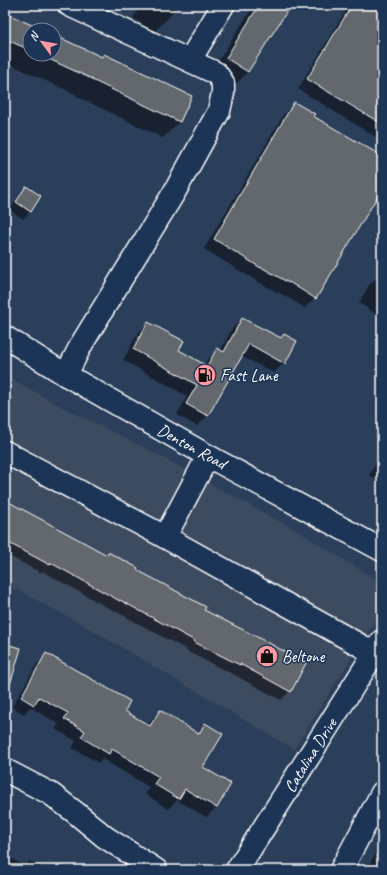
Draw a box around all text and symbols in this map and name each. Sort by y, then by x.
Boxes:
north arrow [22,22,62,62]
text: N [26,28,42,43]
fuel station icon: Fast Lane [192,362,218,388]
place label: Fast Lane [220,365,279,386]
street label: Denton Road [154,419,232,475]
shop icon: Beltone [254,643,280,669]
place label: Beltone [282,646,326,667]
street label: Catalina Drive [279,713,342,796]

